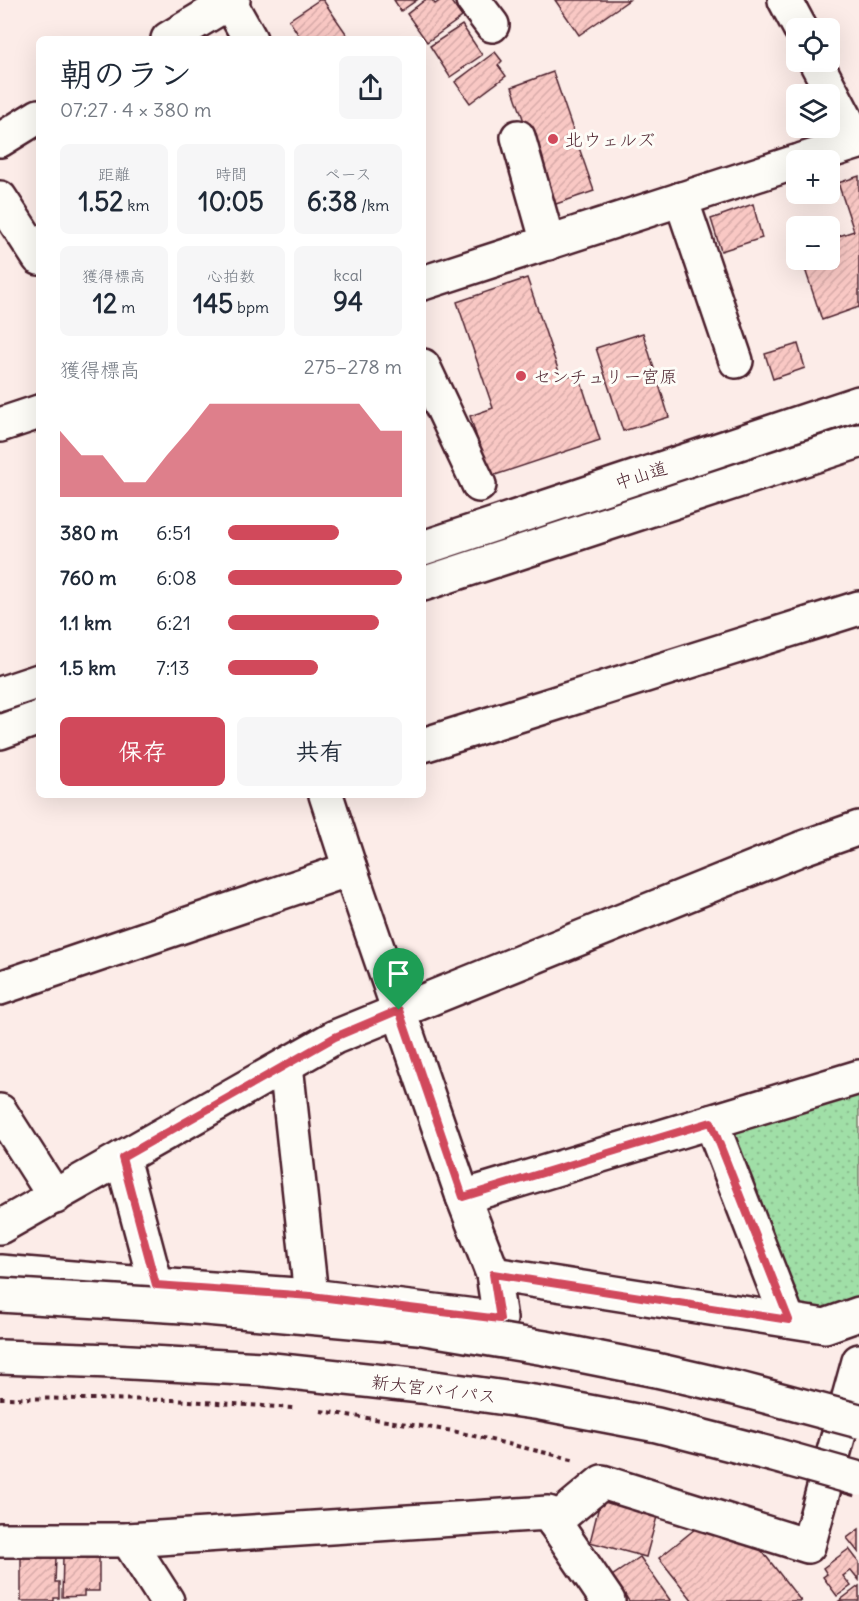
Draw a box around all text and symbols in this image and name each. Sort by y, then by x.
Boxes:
map controls [786,18,840,270]
button: locate [786,18,840,72]
text: 朝のラン [60,53,192,95]
button: share [339,56,402,119]
button: layers [786,84,840,138]
text: 07:27 · 4 × 380 m [60,97,211,122]
place label: 北ウェルズ [565,128,655,151]
marker: 北ウェルズ [546,132,560,146]
button: + [786,150,840,204]
text: 距離 [98,164,130,184]
text: 時間 [215,164,247,184]
text: ペース [324,164,372,184]
text: 1.52 [79,185,123,218]
text: 10:05 [198,185,264,218]
text: 6:38 [307,185,357,218]
text: km [123,195,149,215]
text: /km [357,195,389,215]
button: − [786,216,840,270]
text: kcal [334,265,362,285]
text: 獲得標高 [82,266,146,286]
text: 心拍数 [207,266,255,286]
text: 94 [333,285,363,318]
text: 12 [93,287,117,320]
text: 145 [193,287,233,320]
text: m [117,297,135,317]
text: bpm [233,297,269,317]
text: 275–278 m [304,354,402,379]
text: 獲得標高 [60,357,140,382]
place label: センチュリー宮原 [533,365,677,388]
marker: センチュリー宮原 [514,369,528,383]
street label: 中山道 [612,456,670,494]
text: 380 m [60,520,118,545]
text: 6:51 [156,520,192,545]
text: 760 m [60,565,117,590]
text: 6:08 [156,565,197,590]
text: 1.1 km [60,610,112,635]
text: 6:21 [156,610,191,635]
text: 1.5 km [60,655,116,680]
text: 7:13 [156,655,190,680]
button: 保存 [60,717,225,786]
button: 共有 [237,717,402,786]
pin [373,948,424,1010]
icon: arrive [382,957,415,990]
street label: 新大宮バイパス [370,1370,498,1408]

